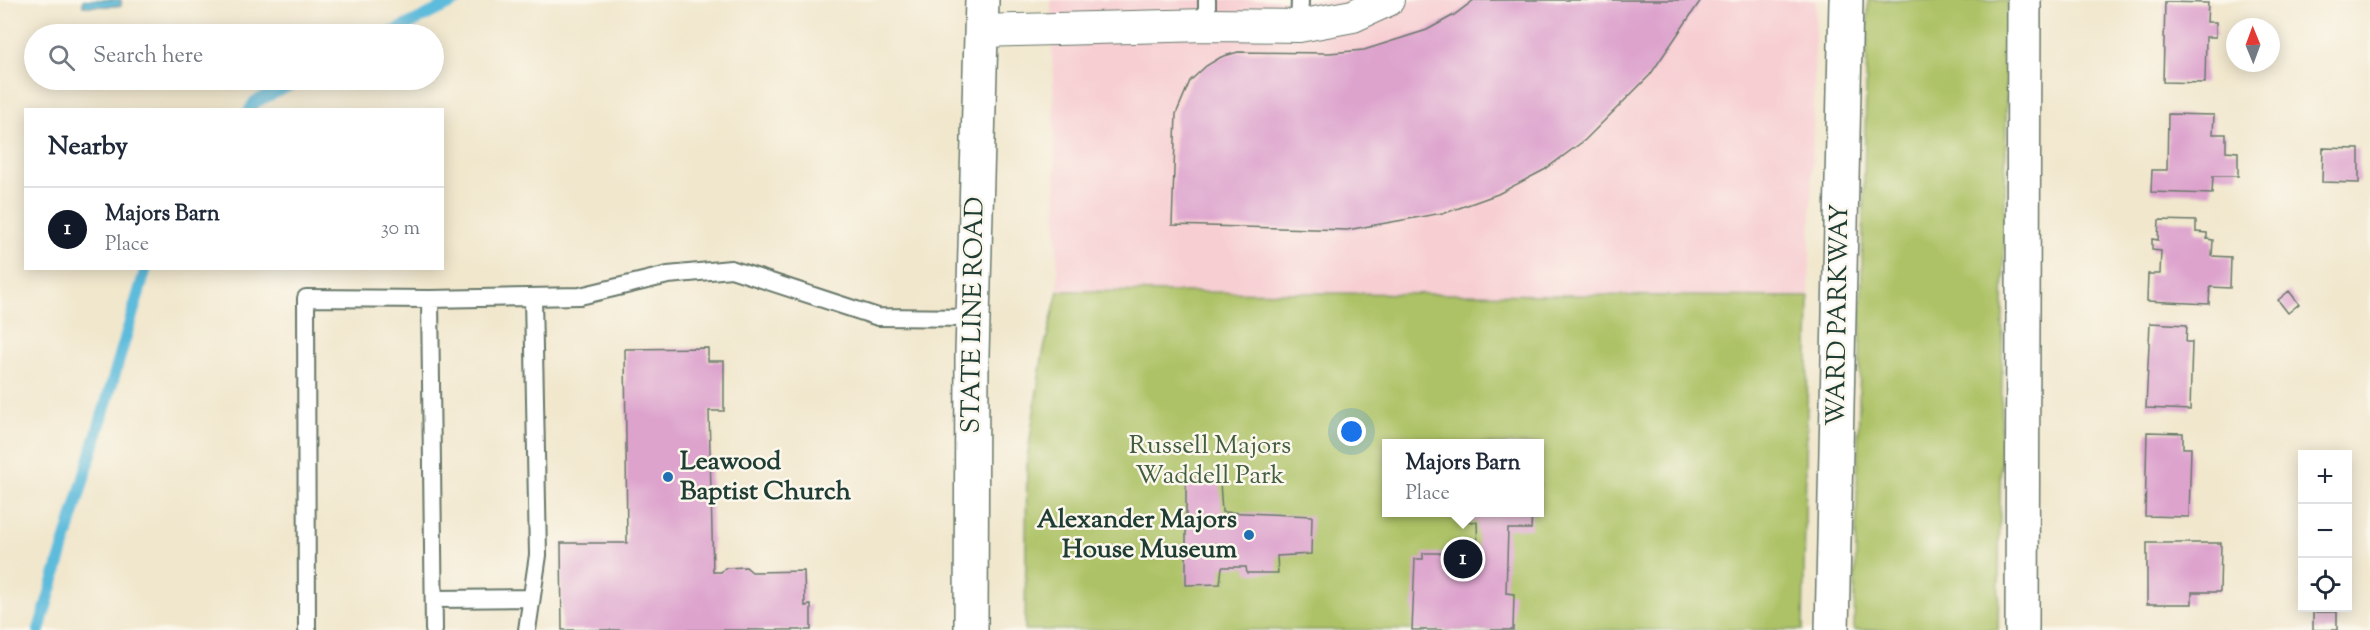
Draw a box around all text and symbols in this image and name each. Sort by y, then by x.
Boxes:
north arrow [2226,18,2280,72]
search box [24,24,444,90]
icon: search [45,41,78,74]
text: Search here [93,41,203,73]
text: Nearby [48,129,128,166]
street label: STATE LINE ROAD [953,196,995,434]
text: Majors Barn [105,199,220,231]
street label: WARD PARKWAY [1819,203,1859,427]
text: 1 [64,215,71,244]
text: 30 m [381,215,420,244]
text: Place [105,231,149,260]
your location [1337,417,1366,446]
park label: Russell Majors Waddell Park [1129,428,1291,495]
popup [1382,439,1544,517]
place label: Leawood Baptist Church [680,444,852,511]
text: Majors Barn [1406,448,1520,480]
map controls [2298,450,2352,612]
button: + [2298,450,2352,504]
marker: Leawood Baptist Church [661,470,675,484]
text: Place [1406,480,1450,509]
place label: Alexander Majors House Museum [1037,502,1237,569]
button: − [2298,504,2352,558]
marker: Alexander Majors House Museum [1242,528,1256,542]
pin: 1 [1444,536,1482,582]
button: locate [2298,558,2352,612]

